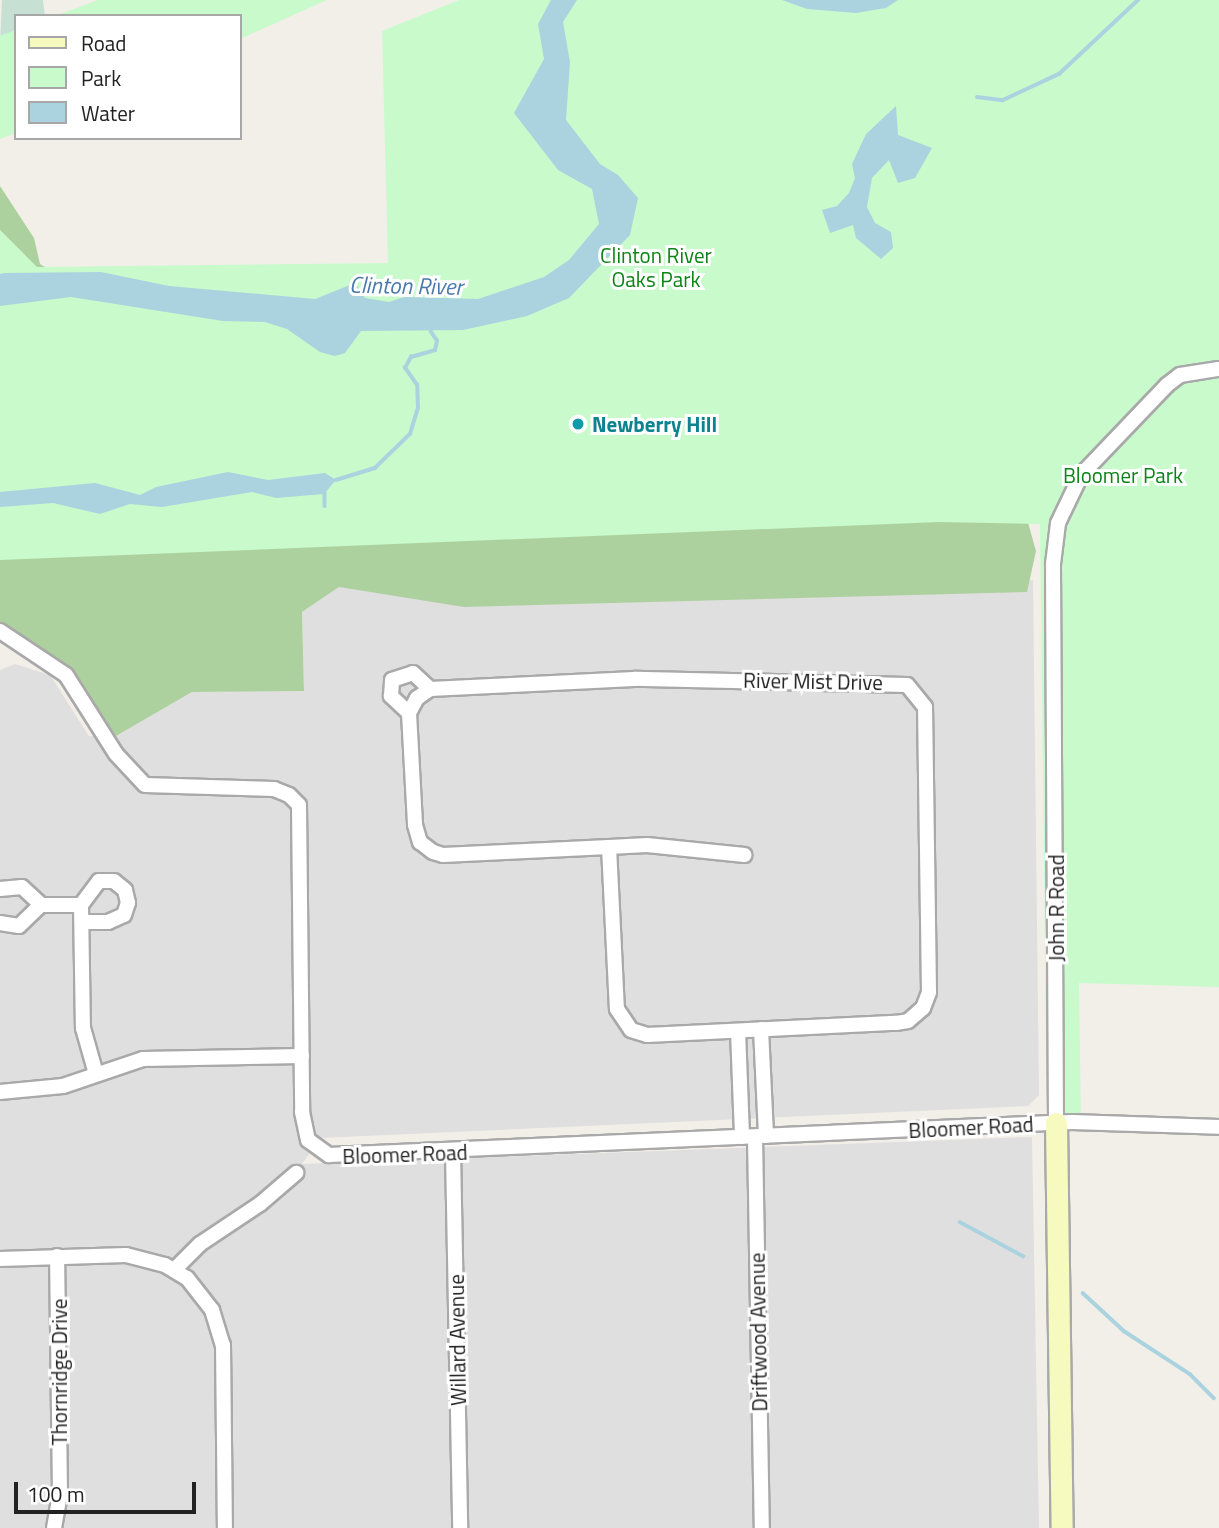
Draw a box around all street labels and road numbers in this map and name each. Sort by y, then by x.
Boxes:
street label: River Mist Drive [743,667,883,695]
street label: John R Road [1043,854,1069,962]
street label: Bloomer Road [908,1111,1034,1143]
street label: Bloomer Road [342,1139,468,1169]
street label: Driftwood Avenue [744,1252,772,1412]
street label: Willard Avenue [443,1274,471,1406]
street label: Thornridge Drive [46,1299,72,1445]

